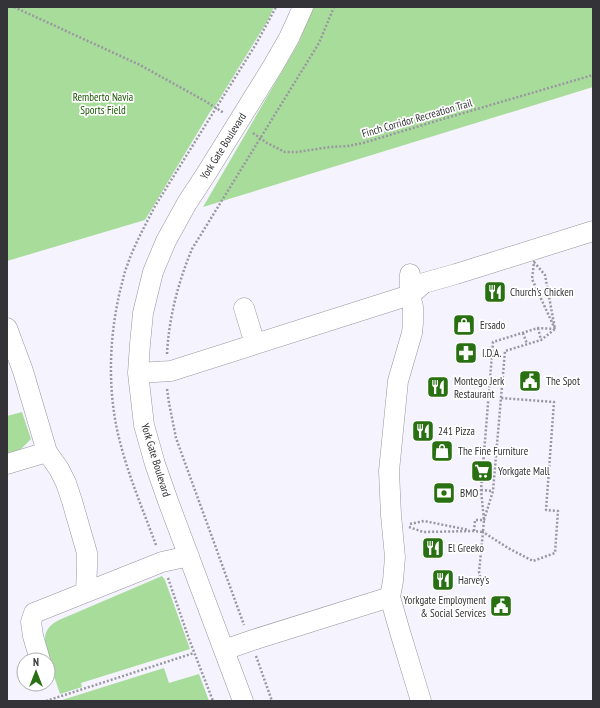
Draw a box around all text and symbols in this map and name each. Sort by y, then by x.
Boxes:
park label: Remberto Navia Sports Field [73,90,133,117]
street label: Finch Corridor Recreation Trail [360,95,474,140]
street label: York Gate Boulevard [197,110,249,182]
restaurant icon: Church's Chicken [482,279,508,305]
place label: Church's Chicken [510,285,574,299]
shop icon: Ersado [451,312,477,338]
place label: Ersado [480,318,506,332]
pharmacy icon: I.D.A. [453,340,479,366]
place label: I.D.A. [482,346,501,360]
public building icon: The Spot [517,368,543,394]
restaurant icon: Montego Jerk Restaurant [425,374,451,400]
place label: Montego Jerk Restaurant [454,374,505,401]
place label: The Spot [546,374,580,388]
restaurant icon: 241 Pizza [410,418,436,444]
street label: York Gate Boulevard [138,422,174,499]
place label: 241 Pizza [438,424,475,438]
shop icon: The Fine Furniture [429,438,455,464]
place label: The Fine Furniture [458,444,529,458]
supermarket icon: Yorkgate Mall [469,458,495,484]
place label: Yorkgate Mall [498,464,550,478]
bank icon: BMO [431,480,457,506]
place label: BMO [460,486,478,500]
restaurant icon: El Greeko [420,535,446,561]
place label: El Greeko [448,541,484,555]
restaurant icon: Harvey's [430,567,456,593]
place label: Harvey's [458,573,489,587]
place label: Yorkgate Employment & Social Services [403,593,486,620]
public building icon: Yorkgate Employment & Social Services [488,593,514,619]
north arrow [16,652,56,692]
text: N [33,655,39,669]

